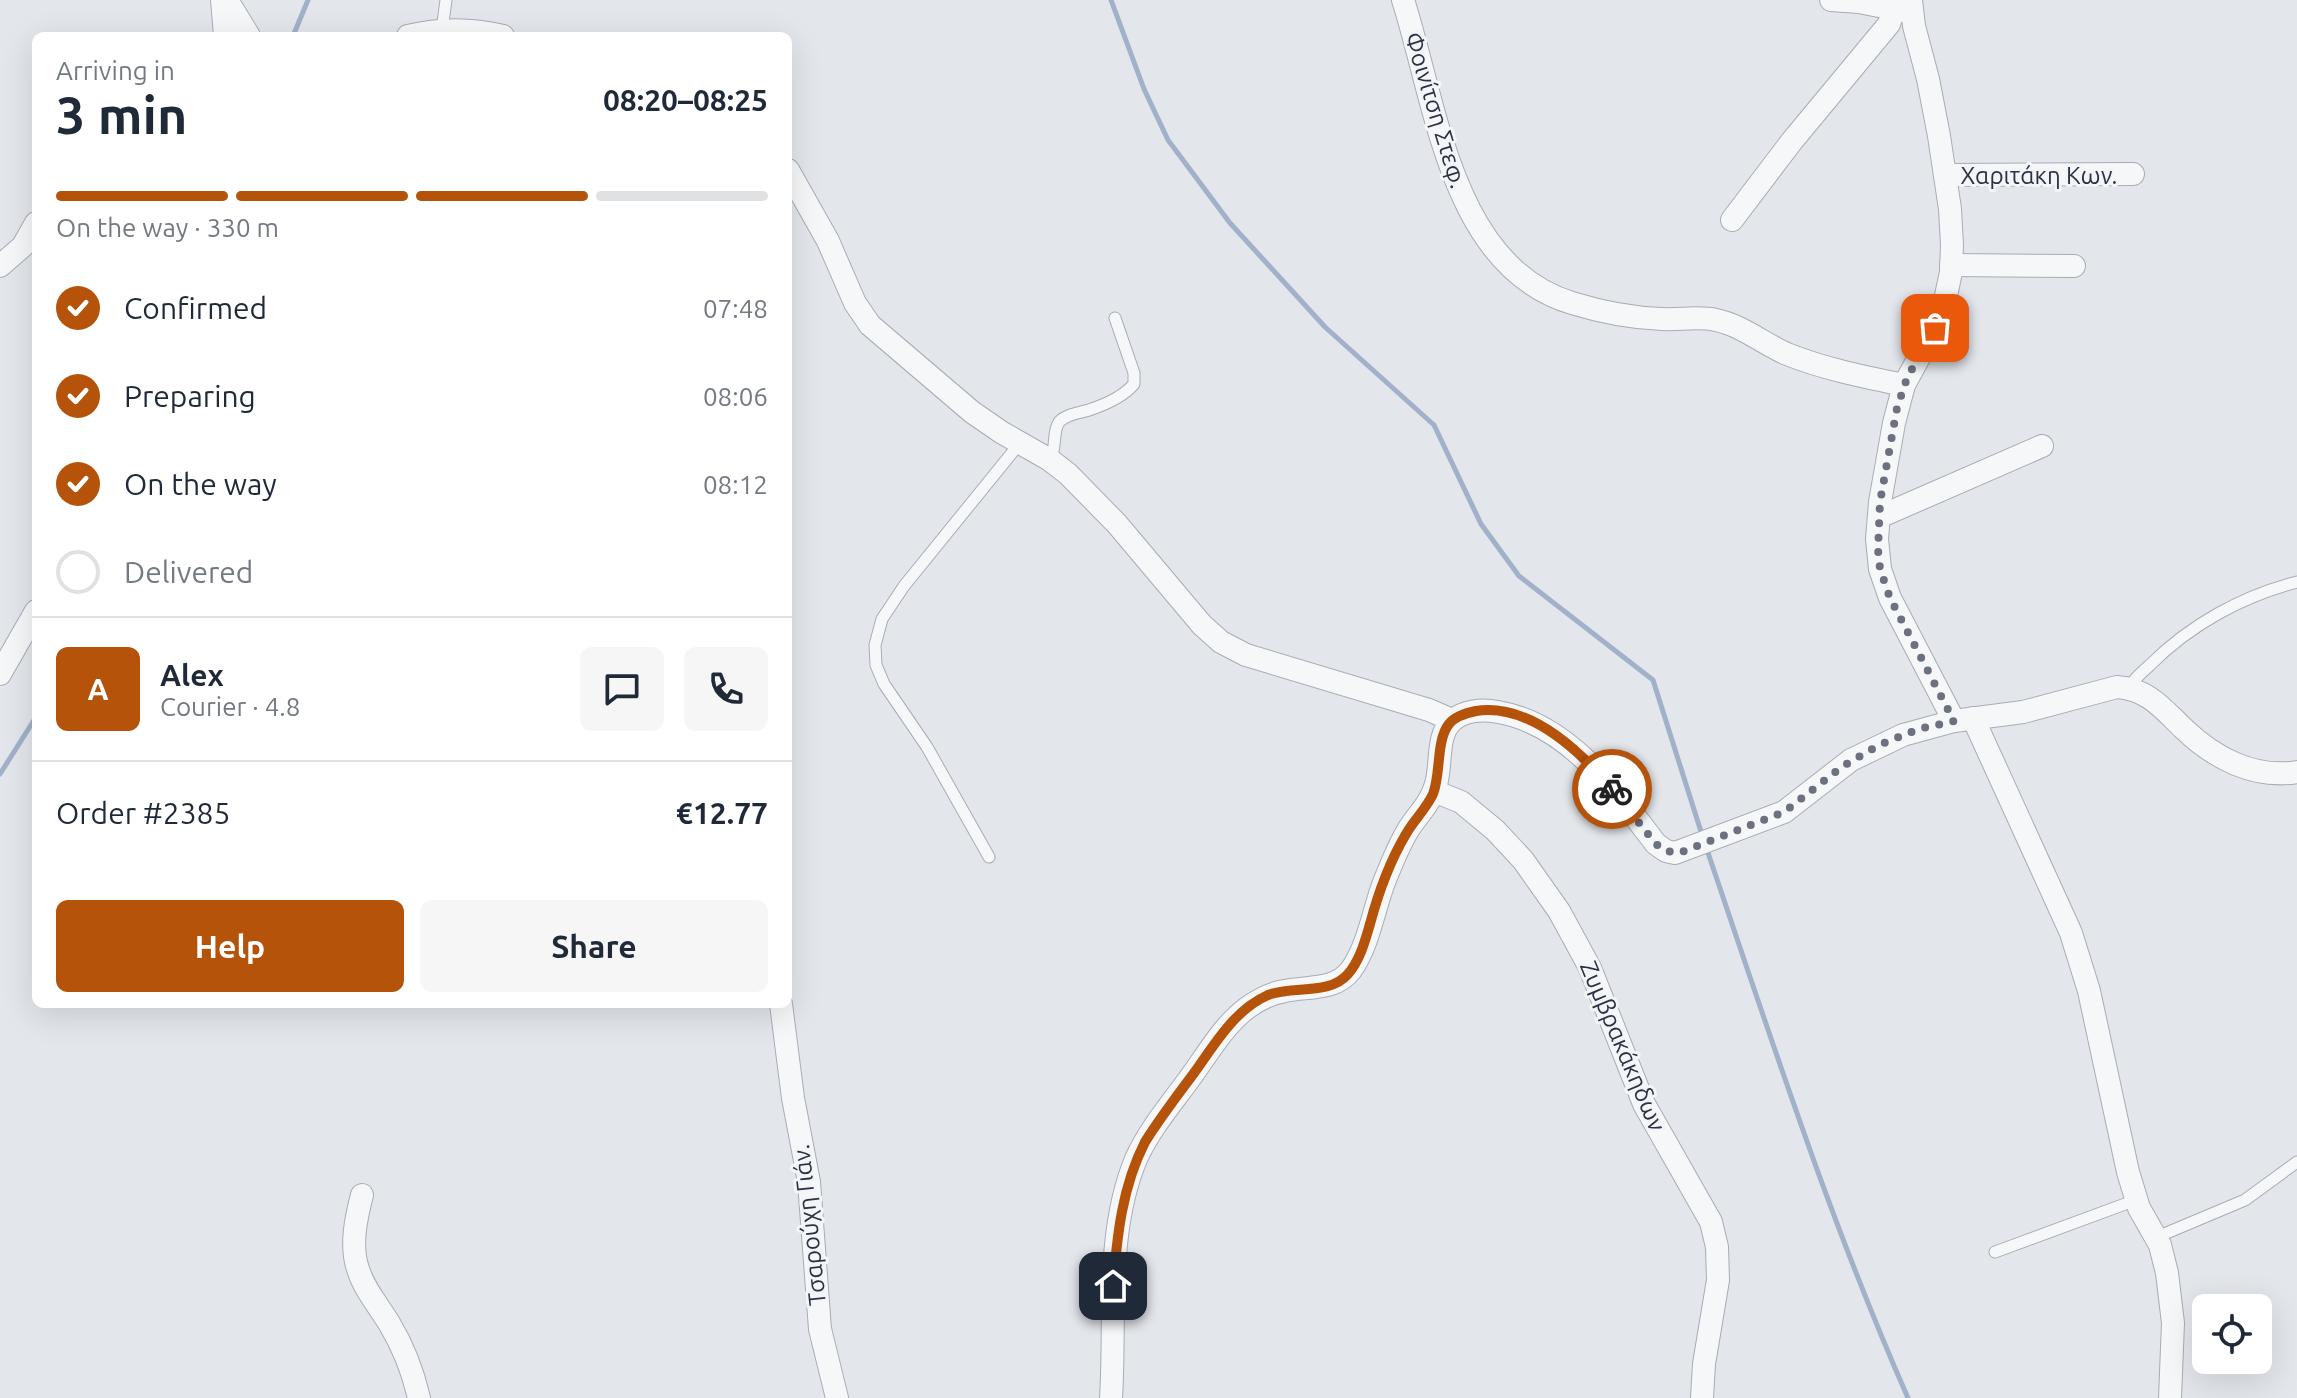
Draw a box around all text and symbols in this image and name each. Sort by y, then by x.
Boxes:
street label: Φοινίτση Στεφ. [1399,29,1473,191]
text: Arriving in [56,56,175,85]
text: 08:20–08:25 [603,83,768,117]
text: 3 min [56,86,187,144]
street label: Χαριτάκη Κων. [1961,162,2117,189]
text: On the way · 330 m [56,213,279,242]
icon: check [56,286,100,330]
text: Confirmed [124,291,267,325]
text: 07:48 [703,294,768,323]
pin [1901,294,1969,362]
icon: bag [1913,306,1957,350]
icon: check [56,374,100,418]
text: Preparing [124,379,256,413]
text: 08:06 [703,382,768,411]
icon: check [56,462,100,506]
text: On the way [124,467,277,501]
text: 08:12 [703,470,768,499]
text: Delivered [124,555,253,589]
button: chat [580,647,664,731]
button: phone [684,647,768,731]
text: Alex [160,658,224,692]
text: A [87,672,109,706]
text: Courier · 4.8 [160,692,300,721]
courier [1572,749,1652,829]
icon: bike [1590,767,1634,811]
text: Order #2385 [56,796,230,830]
text: €12.77 [676,796,768,830]
button: Help [56,900,404,992]
button: Share [420,900,768,992]
street label: Ζυμβρακάκηδων [1575,957,1671,1136]
street label: Τσαρούχη Γιάν. [787,1143,831,1307]
pin [1079,1252,1147,1320]
icon: home [1091,1264,1135,1308]
map controls [2192,1294,2272,1374]
button: locate [2192,1294,2272,1374]

